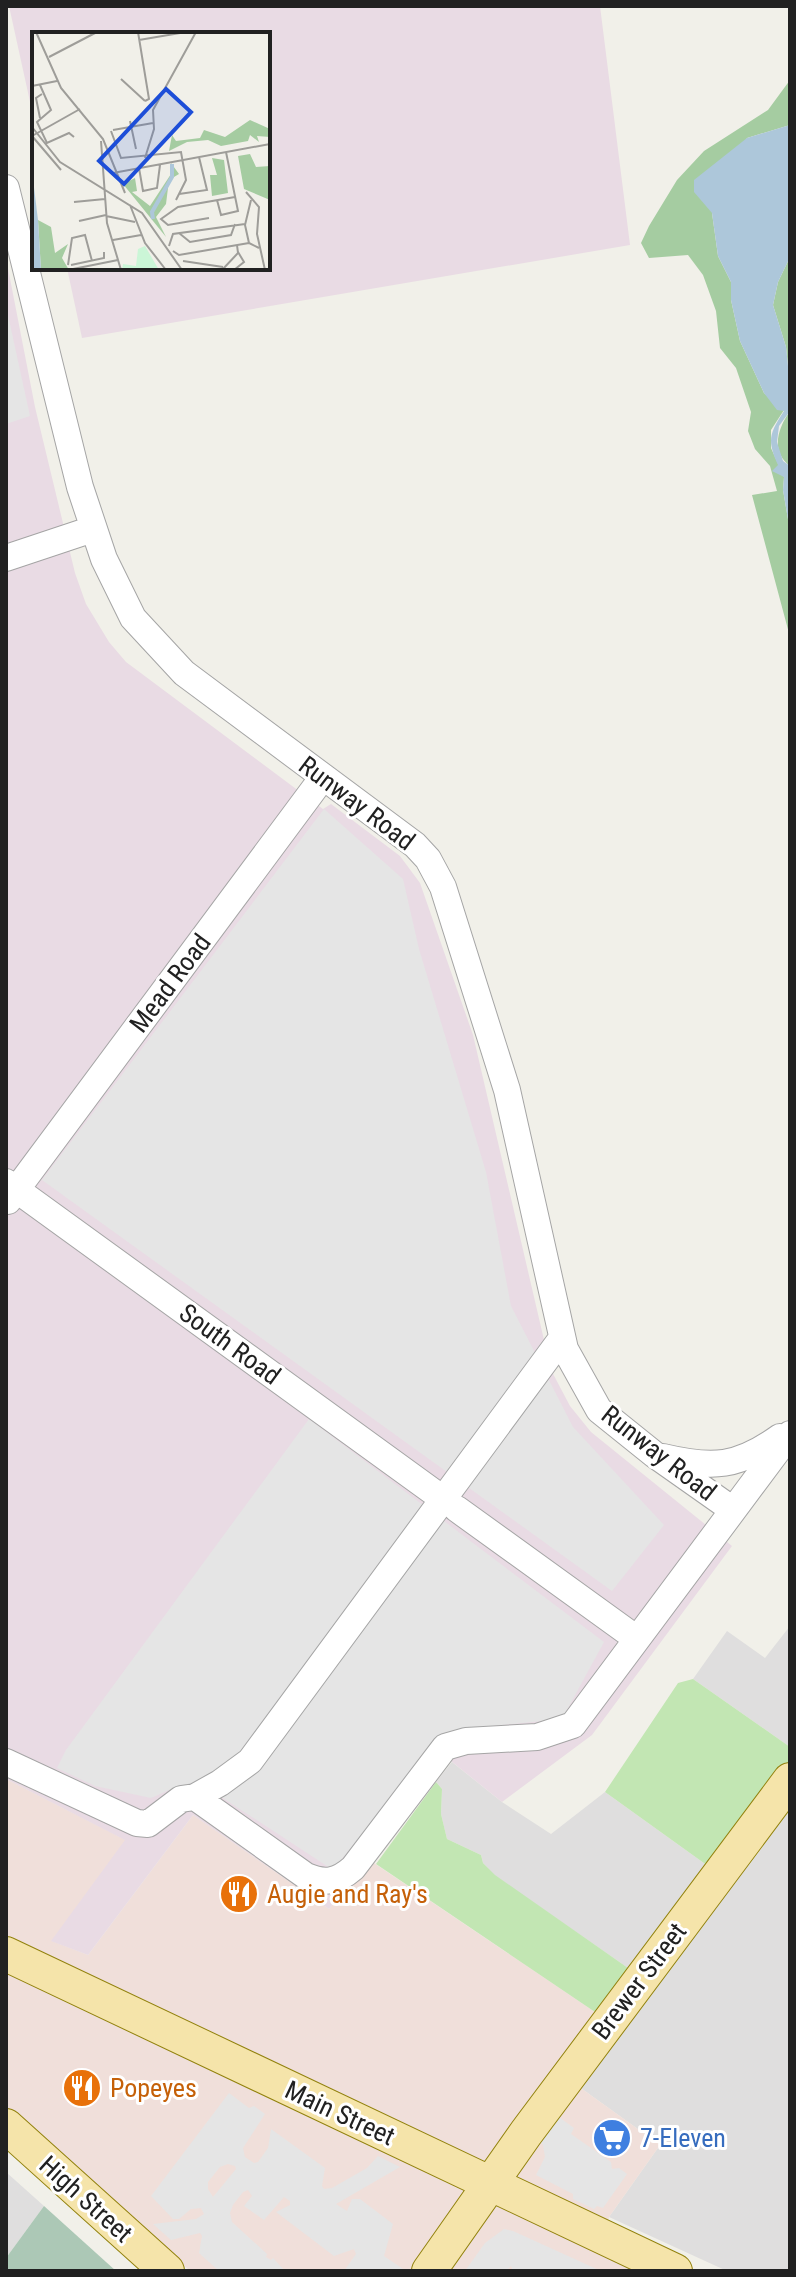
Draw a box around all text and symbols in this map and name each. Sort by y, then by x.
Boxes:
inset map [32,32,270,270]
street label: Runway Road [293,750,421,856]
street label: Mead Road [123,928,217,1038]
street label: South Road [174,1297,286,1391]
street label: Runway Road [596,1399,722,1507]
restaurant icon: Augie and Ray's [218,1873,260,1915]
place label: Augie and Ray's [267,1879,428,1909]
street label: Brewer Street [586,1917,692,2045]
restaurant icon: Popeyes [61,2067,103,2109]
place label: Popeyes [110,2073,197,2103]
street label: Main Street [280,2075,400,2151]
supermarket icon: 7-Eleven [591,2117,633,2159]
place label: 7-Eleven [640,2123,726,2153]
street label: High Street [33,2150,139,2248]

